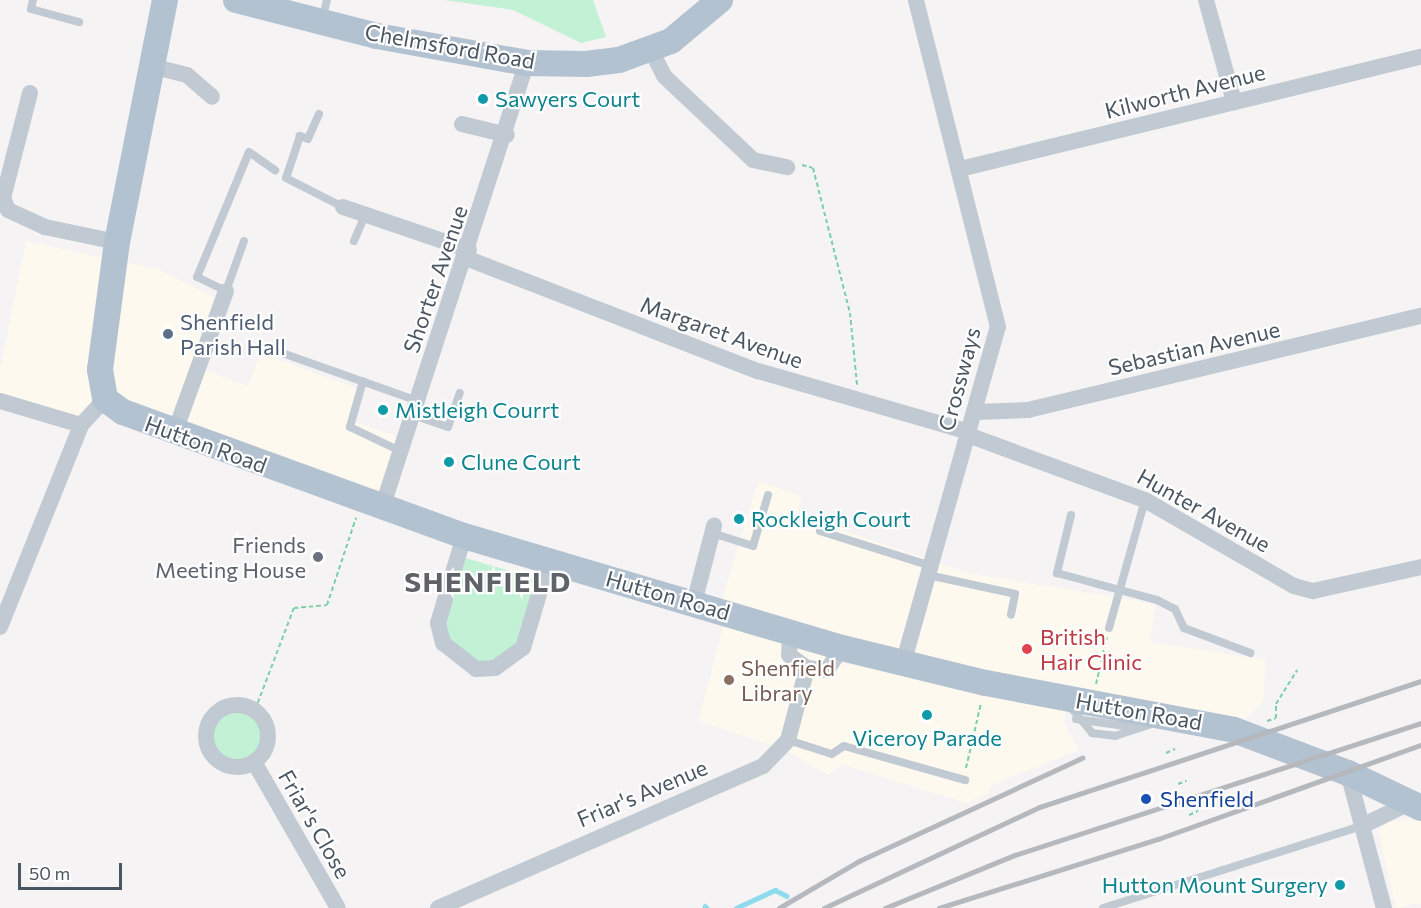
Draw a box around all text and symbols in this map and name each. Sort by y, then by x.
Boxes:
street label: Chelmsford Road [363,18,537,74]
street label: Kilworth Avenue [1102,58,1268,124]
place label: Sawyers Court [495,86,640,112]
marker: Sawyers Court [476,92,490,106]
street label: Shorter Avenue [397,202,473,356]
street label: Margaret Avenue [637,290,807,374]
place label: Shenfield Parish Hall [180,308,286,360]
street label: Sebastian Avenue [1106,315,1282,381]
street label: Crossways [933,324,985,434]
marker: Shenfield Parish Hall [161,327,175,341]
place label: Mistleigh Courrt [395,397,559,423]
marker: Mistleigh Courrt [376,403,390,417]
street label: Hutton Road [141,410,271,478]
place label: Clune Court [461,449,581,475]
marker: Clune Court [442,455,456,469]
street label: Hunter Avenue [1133,463,1275,557]
place label: Rockleigh Court [751,506,911,532]
marker: Rockleigh Court [732,512,746,526]
place label: Friends Meeting House [155,531,306,582]
marker: Friends Meeting House [311,550,325,564]
district label: SHENFIELD [404,564,572,598]
street label: Hutton Road [603,565,733,625]
place label: British Hair Clinic [1040,623,1142,674]
marker: British Hair Clinic [1018,640,1036,658]
place label: Shenfield Library [741,654,835,706]
marker: Shenfield Library [722,673,736,687]
street label: Hutton Road [1074,687,1204,735]
marker: Viceroy Parade [920,708,934,722]
place label: Viceroy Parade [852,725,1002,751]
street label: Friar's Avenue [573,754,711,832]
street label: Friar's Close [273,765,357,883]
place label: Shenfield [1160,786,1254,812]
marker: Shenfield [1137,790,1155,808]
scale bar [21,851,124,889]
text: 50 m [29,862,70,884]
place label: Hutton Mount Surgery [1102,872,1328,898]
marker: Hutton Mount Surgery [1333,878,1347,892]

